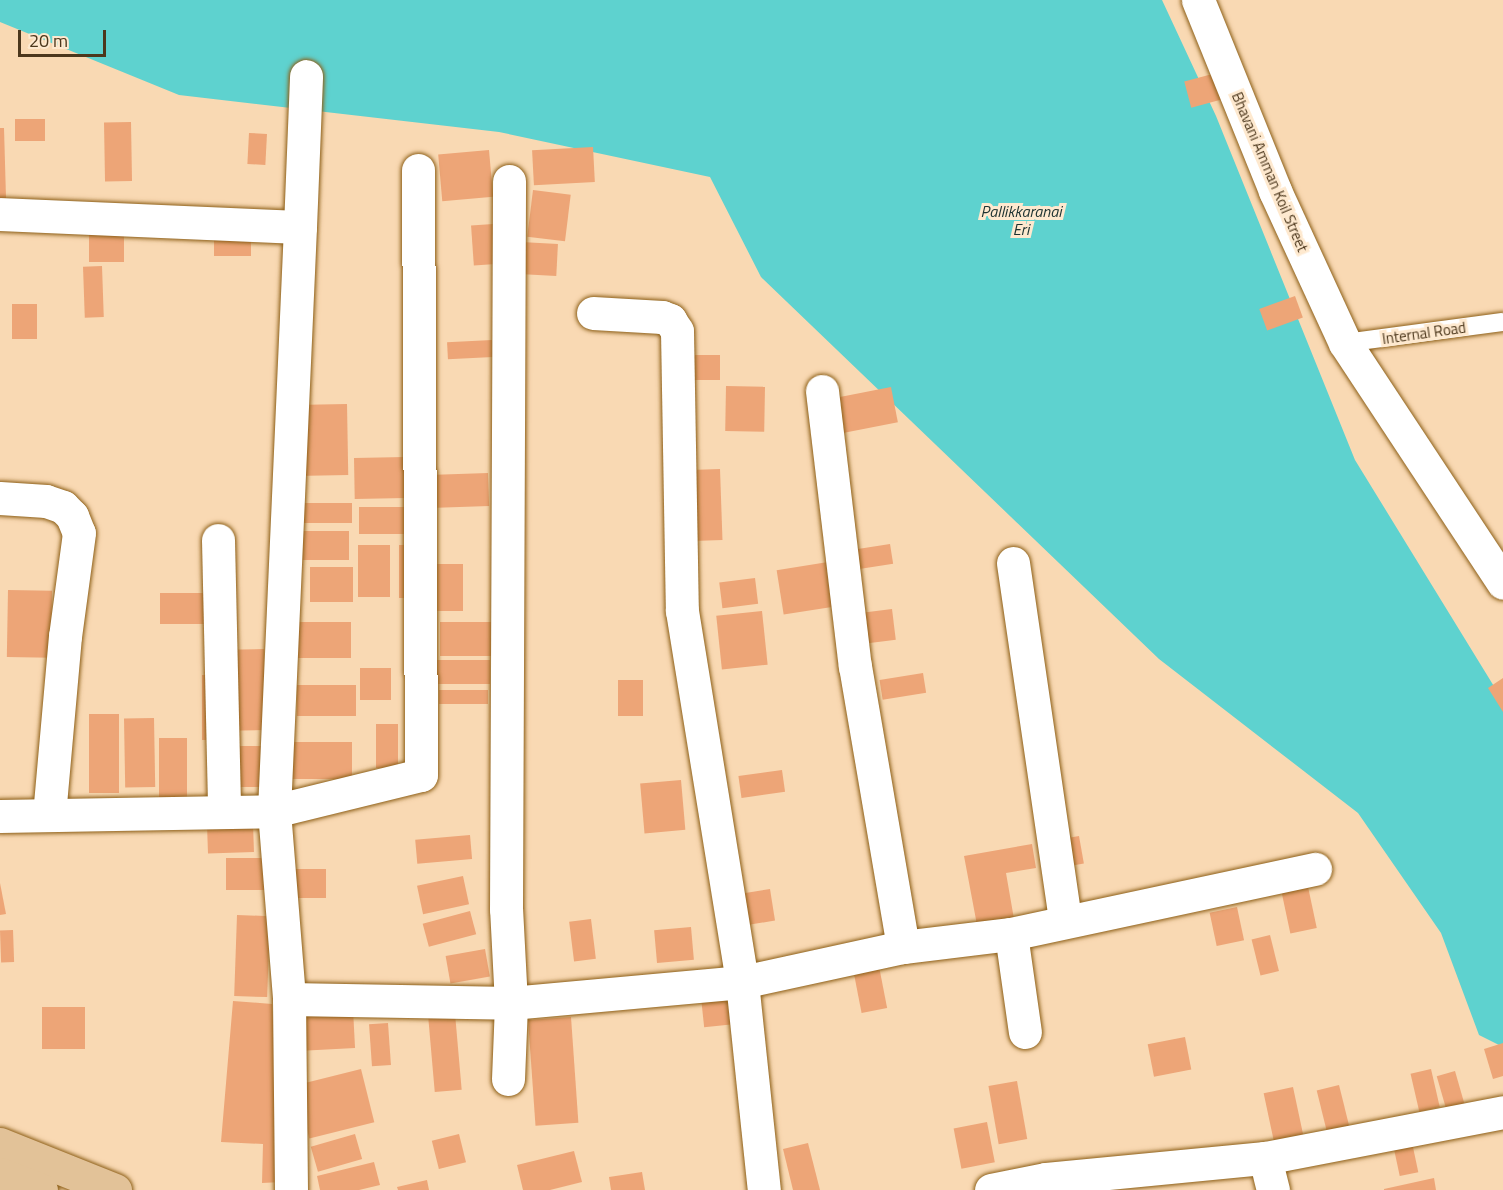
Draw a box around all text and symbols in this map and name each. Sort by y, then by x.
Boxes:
scale bar [21,18,110,56]
text: 20 m [29,27,68,54]
street label: Bhavani Amman Koil Street [1228,89,1312,255]
water label: Pallikkaranai Eri [980,201,1062,239]
street label: Internal Road [1381,318,1467,348]

